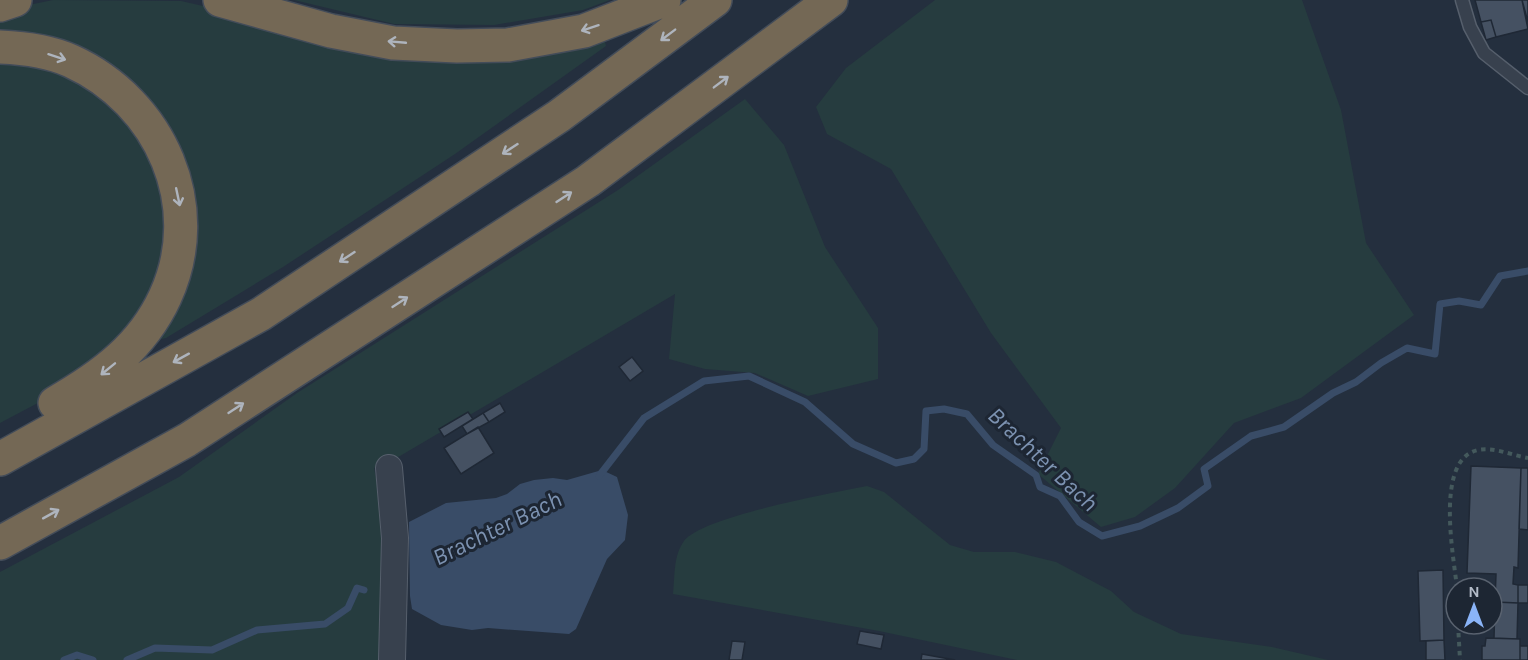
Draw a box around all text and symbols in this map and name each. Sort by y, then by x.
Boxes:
one-way arrow [581,23,600,34]
one-way arrow [660,29,676,41]
one-way arrow [387,37,407,48]
one-way arrow [47,52,66,63]
one-way arrow [713,76,729,88]
one-way arrow [502,143,518,155]
one-way arrow [173,188,185,207]
one-way arrow [555,190,572,202]
one-way arrow [339,251,356,263]
one-way arrow [391,296,408,308]
one-way arrow [173,352,190,364]
one-way arrow [100,362,116,375]
water label: Brachter Bach [982,401,1104,517]
one-way arrow [227,402,244,414]
water label: Brachter Bach [428,485,566,571]
one-way arrow [42,508,59,520]
north arrow [1444,576,1504,636]
text: N [1468,582,1480,601]

